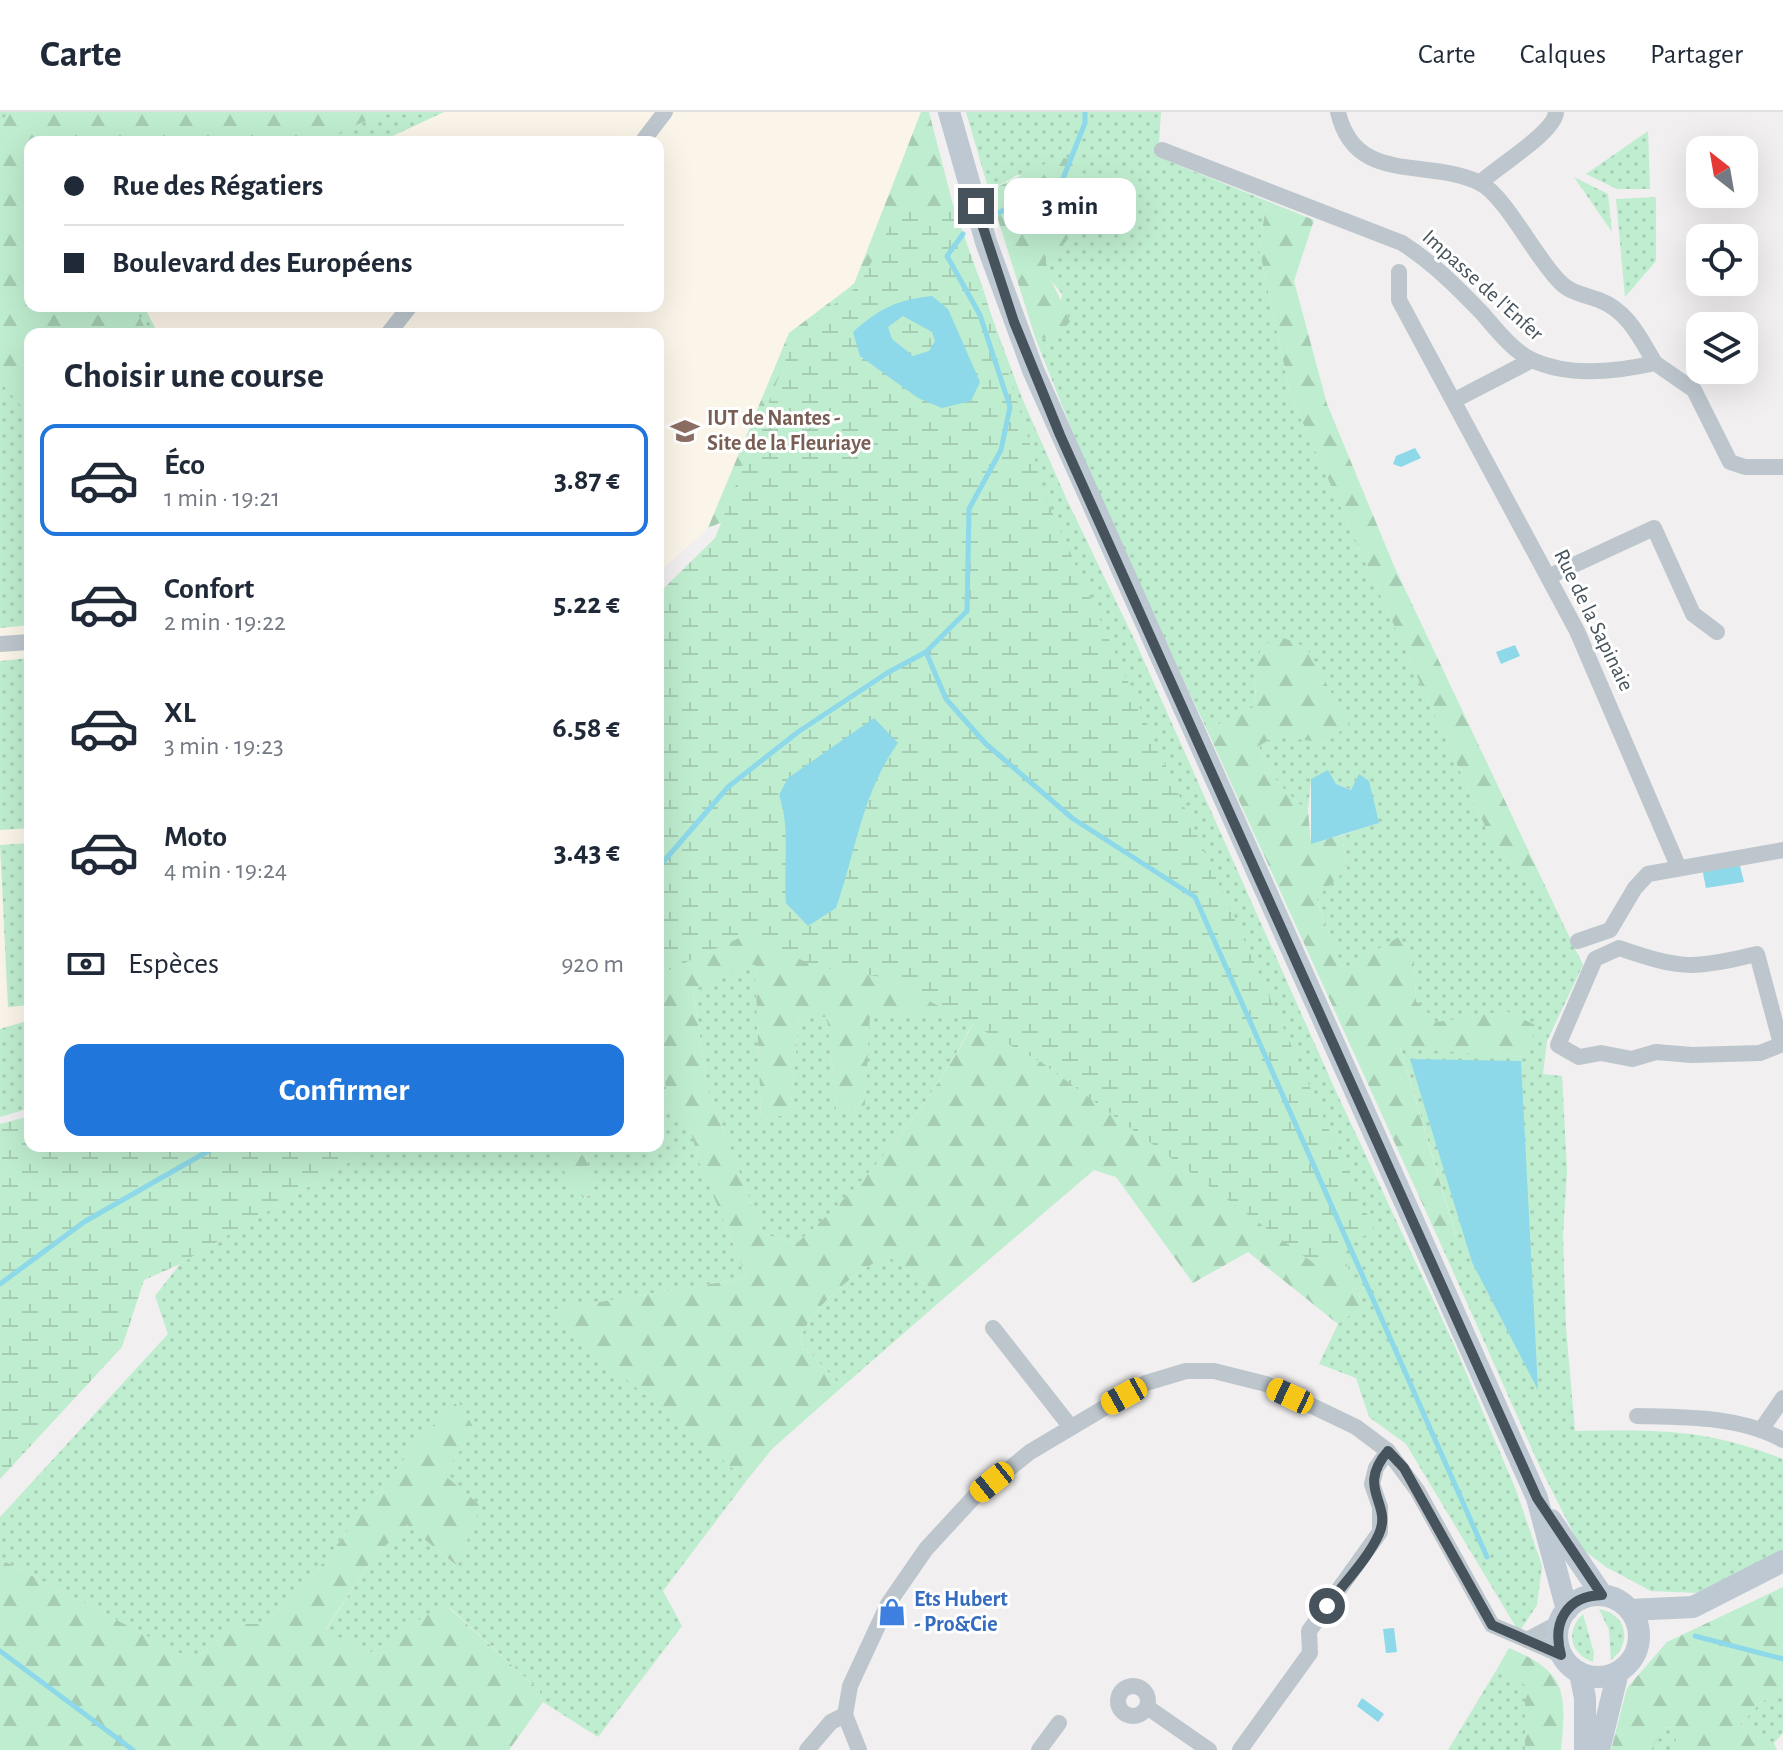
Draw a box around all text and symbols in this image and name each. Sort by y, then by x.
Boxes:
text: Carte [40,36,122,74]
text: Carte [1418,41,1476,69]
text: Calques [1520,41,1606,69]
text: Partager [1650,41,1743,69]
north arrow [1686,136,1758,208]
map controls [1686,136,1758,384]
text: Rue des Régatiers [112,171,323,201]
callout: 3 min [1004,178,1136,234]
route end [958,188,994,224]
text: 3 min [1042,193,1098,219]
button: locate [1686,224,1758,296]
street label: Impasse de l'Enfer [1418,225,1548,345]
text: Boulevard des Européens [112,248,412,278]
button: layers [1686,312,1758,384]
text: Choisir une course [64,358,324,394]
place label: IUT de Nantes - Site de la Fleuriaye [707,407,871,455]
school or university icon: IUT de Nantes - Site de la Fleuriaye [670,416,700,446]
icon: car [68,444,140,516]
text: Éco [164,450,205,480]
text: 3.87 € [554,465,620,495]
text: 1 min · 19:21 [164,485,280,511]
street label: Rue de la Sapinaie [1550,546,1638,694]
icon: car [68,568,140,640]
text: Confort [164,574,254,604]
text: 5.22 € [553,589,620,619]
text: 2 min · 19:22 [164,609,286,635]
icon: car [68,692,140,764]
text: XL [164,698,196,728]
text: 6.58 € [552,713,620,743]
text: 3 min · 19:23 [164,733,284,759]
icon: car [68,816,140,888]
text: Moto [164,822,227,852]
text: 3.43 € [554,837,620,867]
text: 4 min · 19:24 [164,857,287,883]
icon: cash [64,942,108,986]
text: Espèces [128,949,219,979]
text: 920 m [561,951,624,977]
button: Confirmer [64,1044,624,1136]
car [1097,1374,1151,1418]
car [1263,1375,1317,1417]
car [966,1458,1018,1506]
place label: Ets Hubert - Pro&Cie [914,1588,1008,1635]
route start [1309,1588,1345,1624]
shop icon: Ets Hubert - Pro&Cie [877,1597,907,1627]

